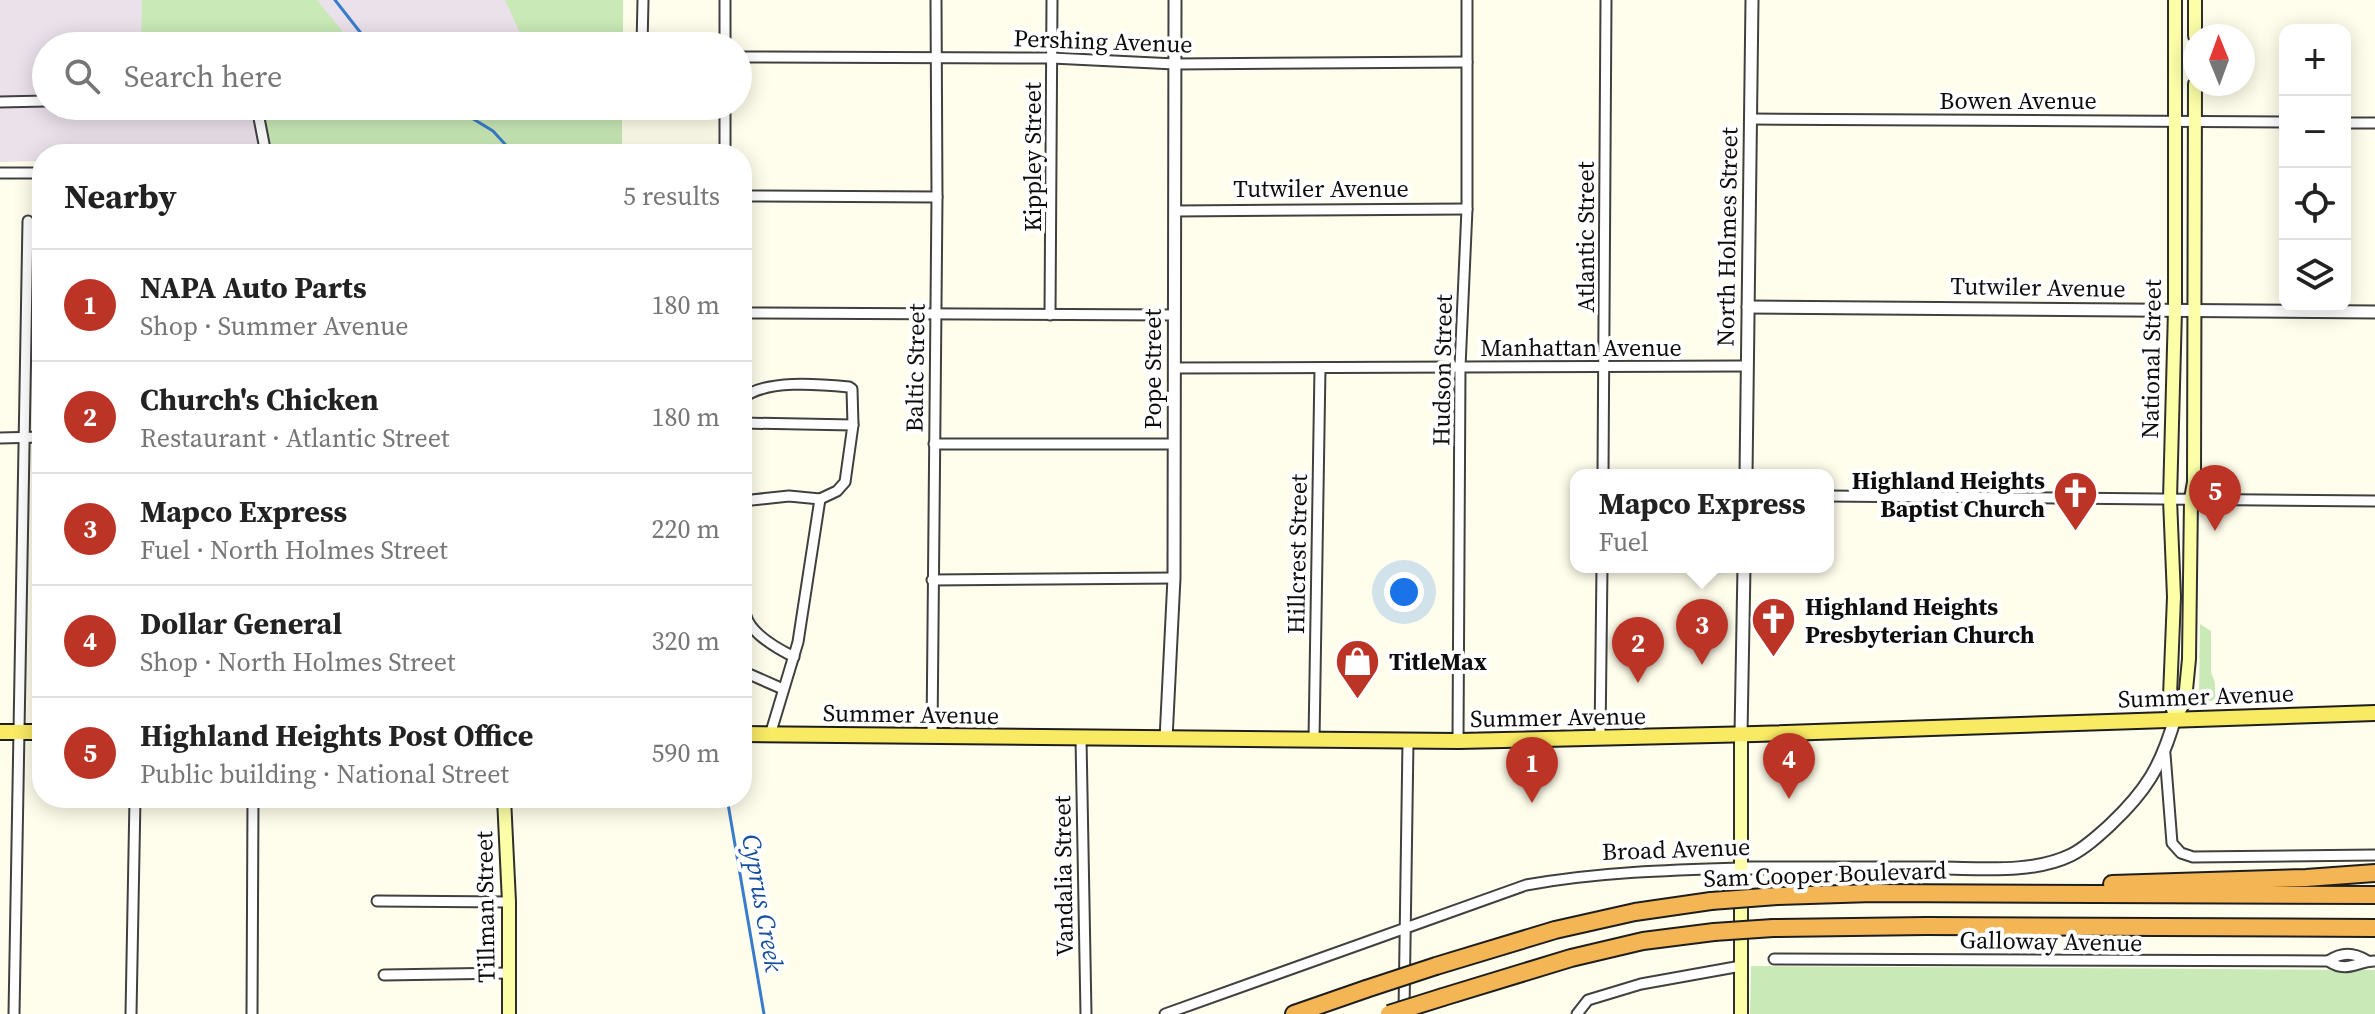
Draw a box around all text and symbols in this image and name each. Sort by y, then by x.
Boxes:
street label: Pershing Avenue [1013,21,1193,61]
north arrow [2183,24,2255,96]
map controls [2279,24,2351,312]
button: + [2279,24,2351,96]
search box [32,32,752,120]
icon: search [60,54,104,98]
text: Search here [124,56,282,97]
street label: Kippley Street [1016,82,1049,232]
street label: Bowen Avenue [1939,84,2097,117]
button: − [2279,96,2351,168]
street label: North Holmes Street [1709,127,1745,347]
street label: Atlantic Street [1569,161,1602,312]
button: locate [2279,168,2351,240]
street label: Tutwiler Avenue [1233,172,1409,205]
text: Nearby [64,173,177,219]
text: 5 results [623,178,720,214]
button: layers [2279,240,2351,312]
text: NAPA Auto Parts [140,267,367,308]
street label: Tutwiler Avenue [1950,269,2126,305]
street label: National Street [2133,279,2169,439]
text: 1 [83,287,97,323]
text: 180 m [652,287,720,323]
street label: Hudson Street [1424,294,1460,446]
street label: Baltic Street [897,303,933,433]
text: Shop · Summer Avenue [140,308,409,344]
street label: Pope Street [1136,309,1169,429]
street label: Manhattan Avenue [1480,331,1682,364]
text: Church's Chicken [140,379,379,420]
text: 2 [83,399,97,435]
text: 180 m [652,399,720,435]
text: Restaurant · Atlantic Street [140,420,449,456]
place label: Highland Heights Baptist Church [1852,464,2045,525]
pin: 5 [2189,465,2241,531]
popup [1570,469,1834,573]
church icon: Highland Heights Baptist Church [2052,470,2100,533]
street label: Hillcrest Street [1279,473,1315,634]
text: Mapco Express [1598,483,1806,524]
text: Mapco Express [140,491,347,532]
text: 3 [83,511,97,547]
text: 220 m [652,511,720,547]
text: Fuel [1598,524,1649,560]
text: Fuel · North Holmes Street [140,532,448,568]
your location [1384,572,1424,612]
place label: Highland Heights Presbyterian Church [1805,590,2035,651]
church icon: Highland Heights Presbyterian Church [1750,596,1798,659]
pin: 3 [1676,599,1728,665]
text: Dollar General [140,603,342,644]
pin: 2 [1612,617,1664,683]
text: 4 [83,623,97,659]
text: 320 m [652,623,720,659]
shop icon: TitleMax [1334,637,1382,700]
text: Shop · North Holmes Street [140,644,455,680]
place label: TitleMax [1389,645,1488,678]
street label: Summer Avenue [2117,676,2295,716]
street label: Summer Avenue [823,696,999,732]
street label: Summer Avenue [1470,699,1646,735]
text: Highland Heights Post Office [140,715,533,756]
pin: 4 [1763,733,1815,799]
text: 5 [83,735,97,771]
text: 590 m [652,735,720,771]
pin: 1 [1506,737,1558,803]
text: Public building · National Street [140,756,509,792]
street label: Vandalia Street [1045,795,1081,957]
street label: Broad Avenue [1601,830,1751,868]
street label: Tillman Street [467,831,503,983]
water label: Cyprus Creek [733,831,793,975]
street label: Sam Cooper Boulevard [1703,853,1948,895]
street label: Galloway Avenue [1959,923,2143,959]

